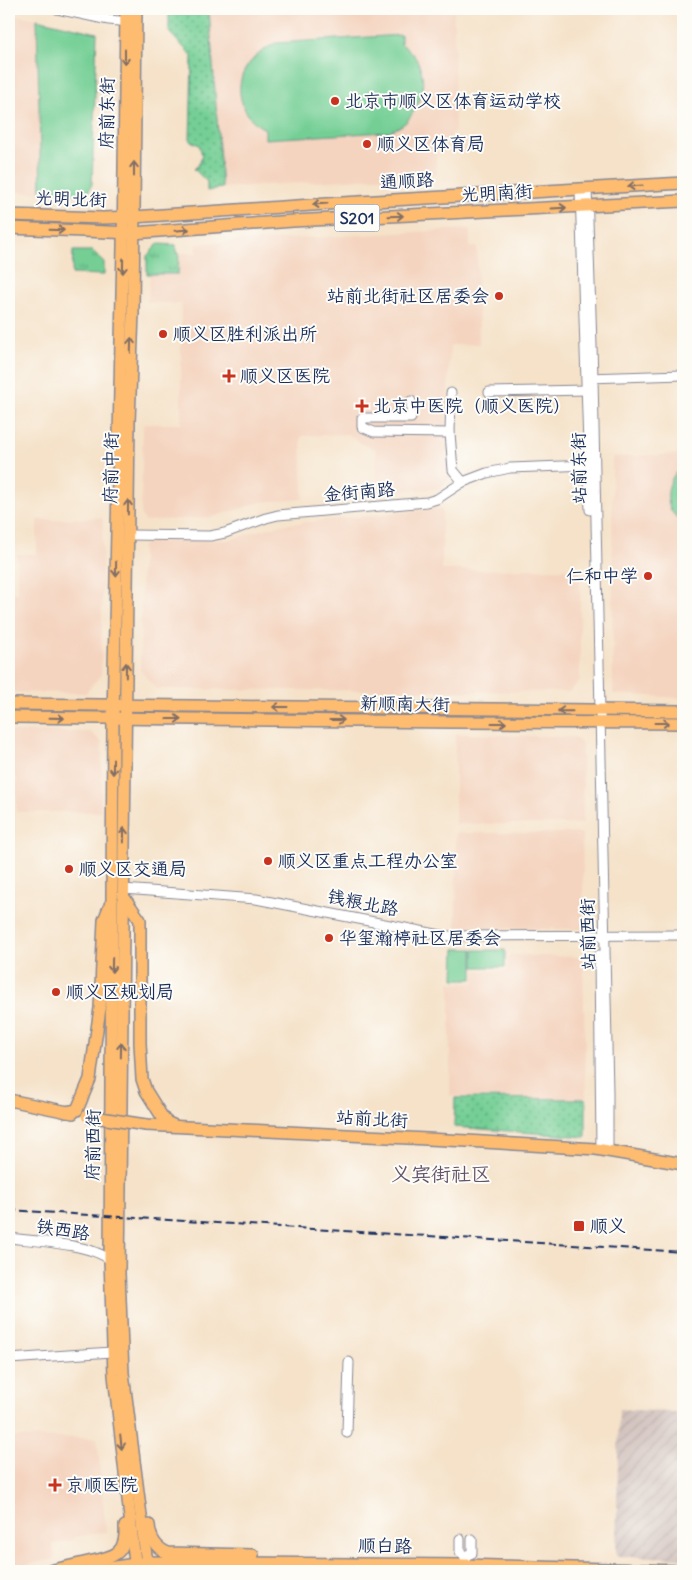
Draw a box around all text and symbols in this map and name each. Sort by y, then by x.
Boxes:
one-way arrow [120,49,130,65]
street label: 府前东街 [94,77,119,149]
place label: 北京市顺义区体育运动学校 [345,89,561,112]
marker: 北京市顺义区体育运动学校 [329,95,341,107]
place label: 顺义区体育局 [377,132,485,155]
marker: 顺义区体育局 [361,138,373,150]
one-way arrow [129,161,139,177]
street label: 通顺路 [379,168,435,193]
street label: 光明南街 [460,179,534,206]
one-way arrow [628,181,644,190]
street label: 光明北街 [35,186,107,211]
one-way arrow [312,199,328,209]
one-way arrow [550,203,566,212]
road number: S201 [334,204,380,232]
one-way arrow [388,212,404,221]
one-way arrow [49,225,65,235]
one-way arrow [174,225,190,234]
one-way arrow [118,258,127,274]
place label: 站前北街社区居委会 [327,284,489,307]
marker: 站前北街社区居委会 [493,290,505,302]
place label: 顺义区胜利派出所 [173,322,317,345]
marker: 顺义区胜利派出所 [157,328,169,340]
one-way arrow [127,337,136,353]
place label: 顺义区医院 [240,364,330,387]
marker: 顺义区医院 [222,369,236,383]
place label: 北京中医院（顺义医院） [373,394,571,417]
marker: 北京中医院（顺义医院） [355,399,369,413]
street label: 府前中街 [98,432,123,504]
street label: 站前东街 [566,432,591,504]
street label: 金街南路 [322,477,396,506]
one-way arrow [123,500,133,516]
one-way arrow [111,560,121,576]
place label: 仁和中学 [566,564,638,587]
marker: 仁和中学 [642,570,654,582]
one-way arrow [121,662,131,678]
street label: 新顺南大街 [360,691,450,716]
one-way arrow [272,702,288,712]
one-way arrow [557,706,573,715]
one-way arrow [49,713,65,722]
one-way arrow [166,714,182,724]
one-way arrow [328,715,344,725]
one-way arrow [490,718,507,728]
one-way arrow [653,718,669,728]
one-way arrow [108,758,118,775]
one-way arrow [119,827,128,843]
place label: 顺义区重点工程办公室 [278,849,458,872]
marker: 顺义区重点工程办公室 [262,855,274,867]
place label: 顺义区交通局 [79,857,187,880]
marker: 顺义区交通局 [63,863,75,875]
street label: 钱粮北路 [326,884,401,921]
street label: 站前西街 [575,898,600,970]
place label: 华玺瀚楟社区居委会 [339,926,501,949]
marker: 华玺瀚楟社区居委会 [323,932,335,944]
one-way arrow [107,956,117,972]
place label: 顺义区规划局 [66,980,174,1003]
marker: 顺义区规划局 [50,986,62,998]
one-way arrow [116,1042,126,1058]
street label: 站前北街 [335,1105,409,1132]
street label: 府前西街 [80,1109,105,1181]
district label: 义宾街社区 [391,1161,491,1186]
street label: 铁西路 [35,1214,92,1245]
place label: 顺义 [590,1214,626,1237]
marker: 顺义 [572,1219,586,1233]
one-way arrow [116,1433,126,1449]
place label: 京顺医院 [66,1473,138,1496]
marker: 京顺医院 [48,1478,62,1492]
street label: 顺白路 [358,1534,412,1557]

